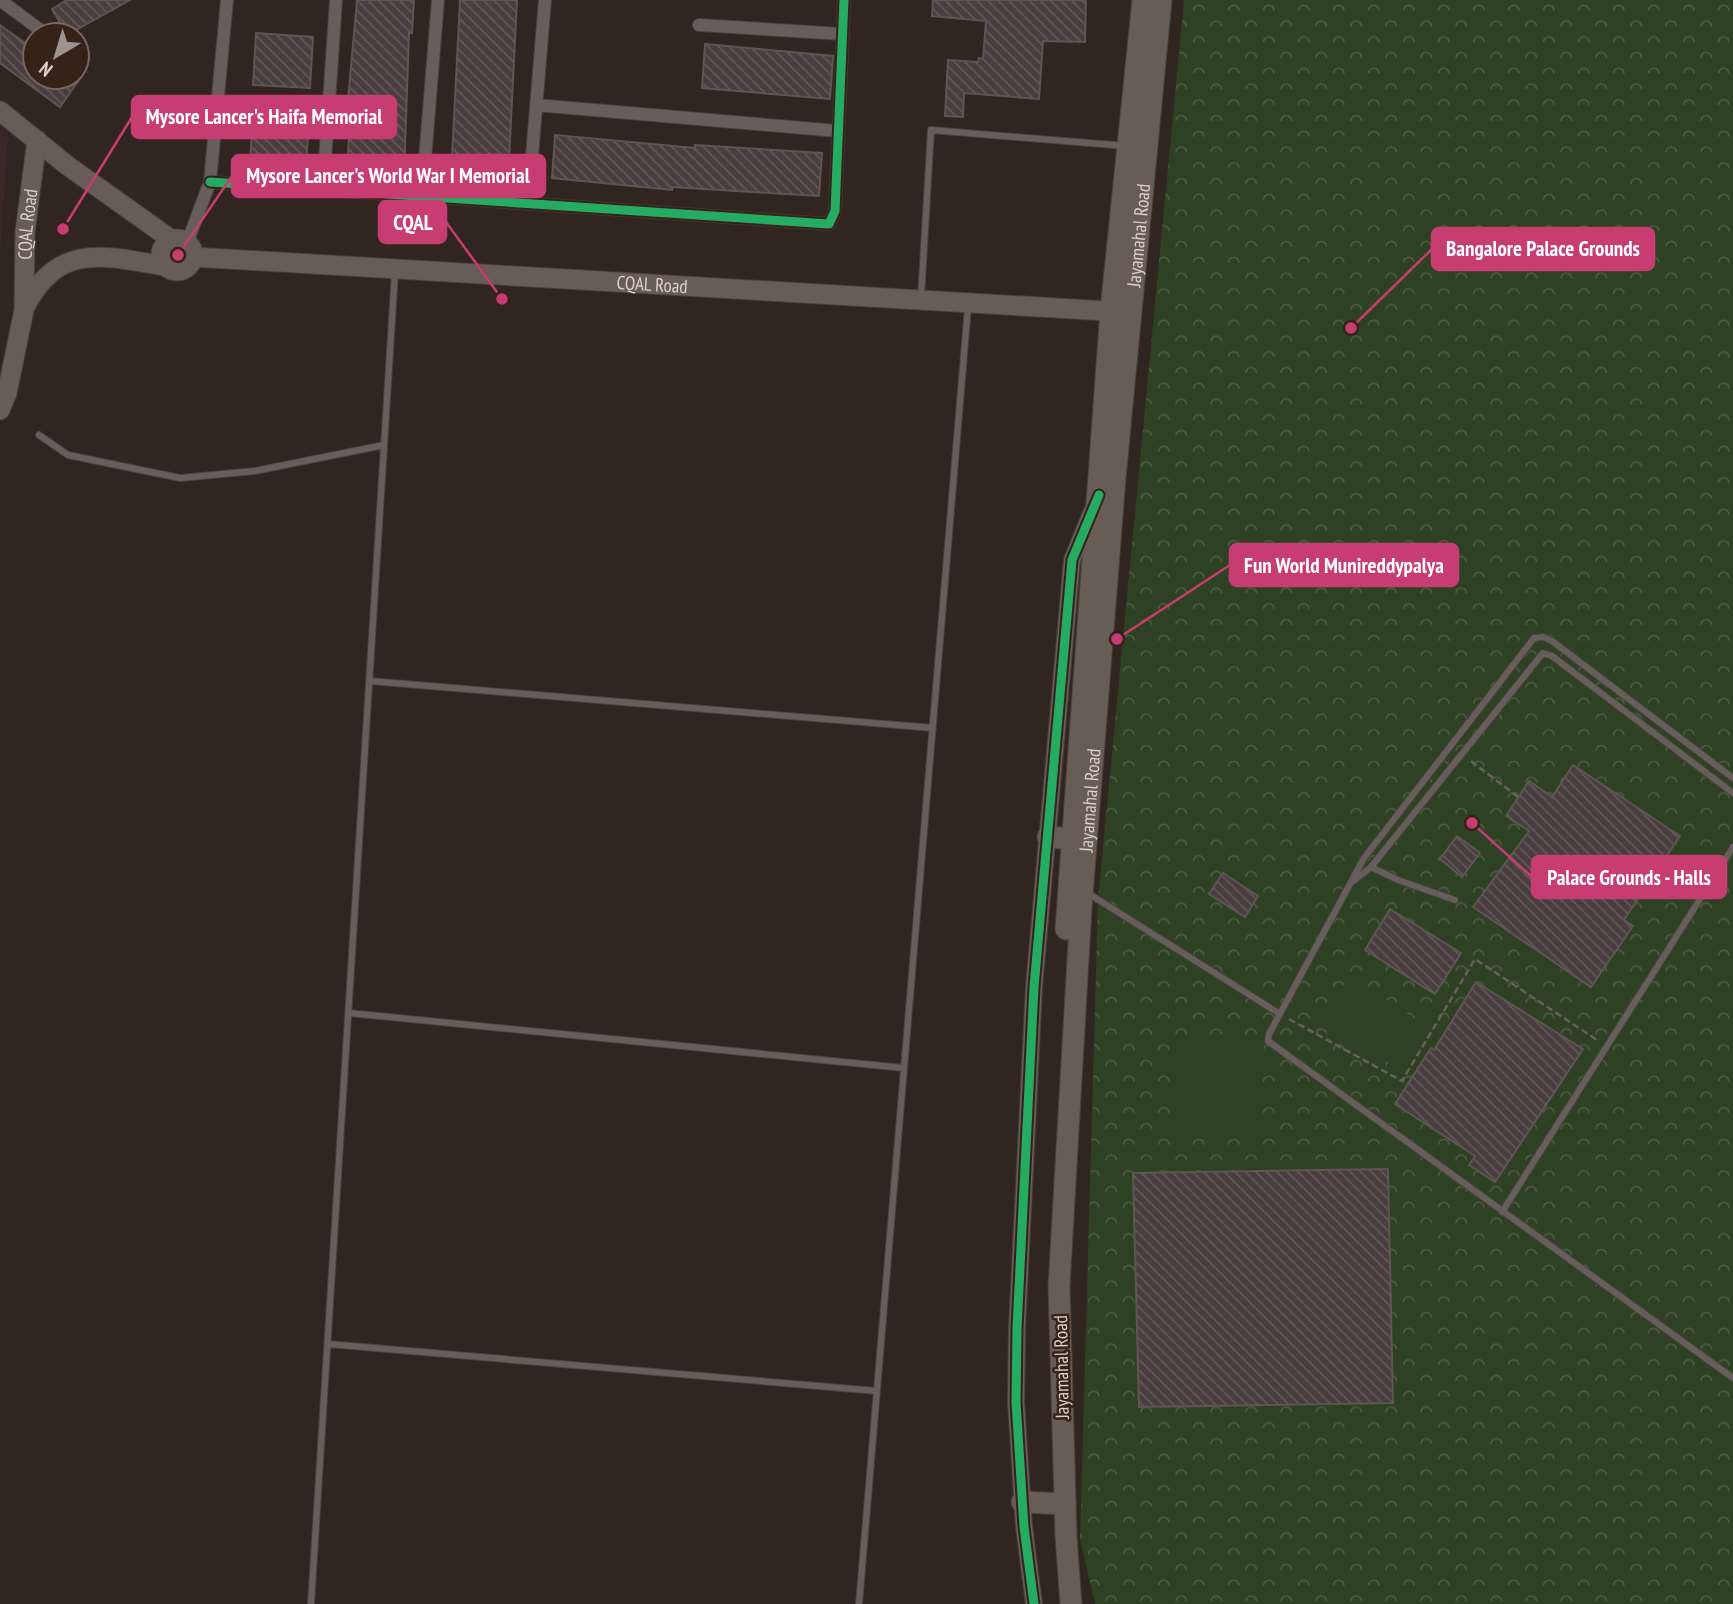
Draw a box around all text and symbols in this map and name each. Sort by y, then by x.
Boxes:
north arrow [21,21,91,91]
text: N [34,57,57,82]
callout: Mysore Lancer's Haifa Memorial [132,96,396,138]
text: Mysore Lancer's Haifa Memorial [146,103,383,130]
callout: Mysore Lancer's World War I Memorial [232,155,545,197]
text: Mysore Lancer's World War I Memorial [246,162,531,189]
street label: Jayamahal Road [1121,183,1155,289]
street label: CQAL Road [13,187,43,260]
callout: CQAL [379,201,446,243]
text: CQAL [393,209,433,236]
callout: Bangalore Palace Grounds [1432,228,1654,270]
text: Bangalore Palace Grounds [1446,235,1640,262]
street label: CQAL Road [616,270,688,298]
callout: Fun World Munireddypalya [1230,544,1458,586]
text: Fun World Munireddypalya [1244,552,1444,579]
street label: Jayamahal Road [1073,748,1106,854]
callout: Palace Grounds - Halls [1532,856,1726,898]
text: Palace Grounds - Halls [1547,864,1711,891]
street label: Jayamahal Road [1048,1315,1074,1420]

